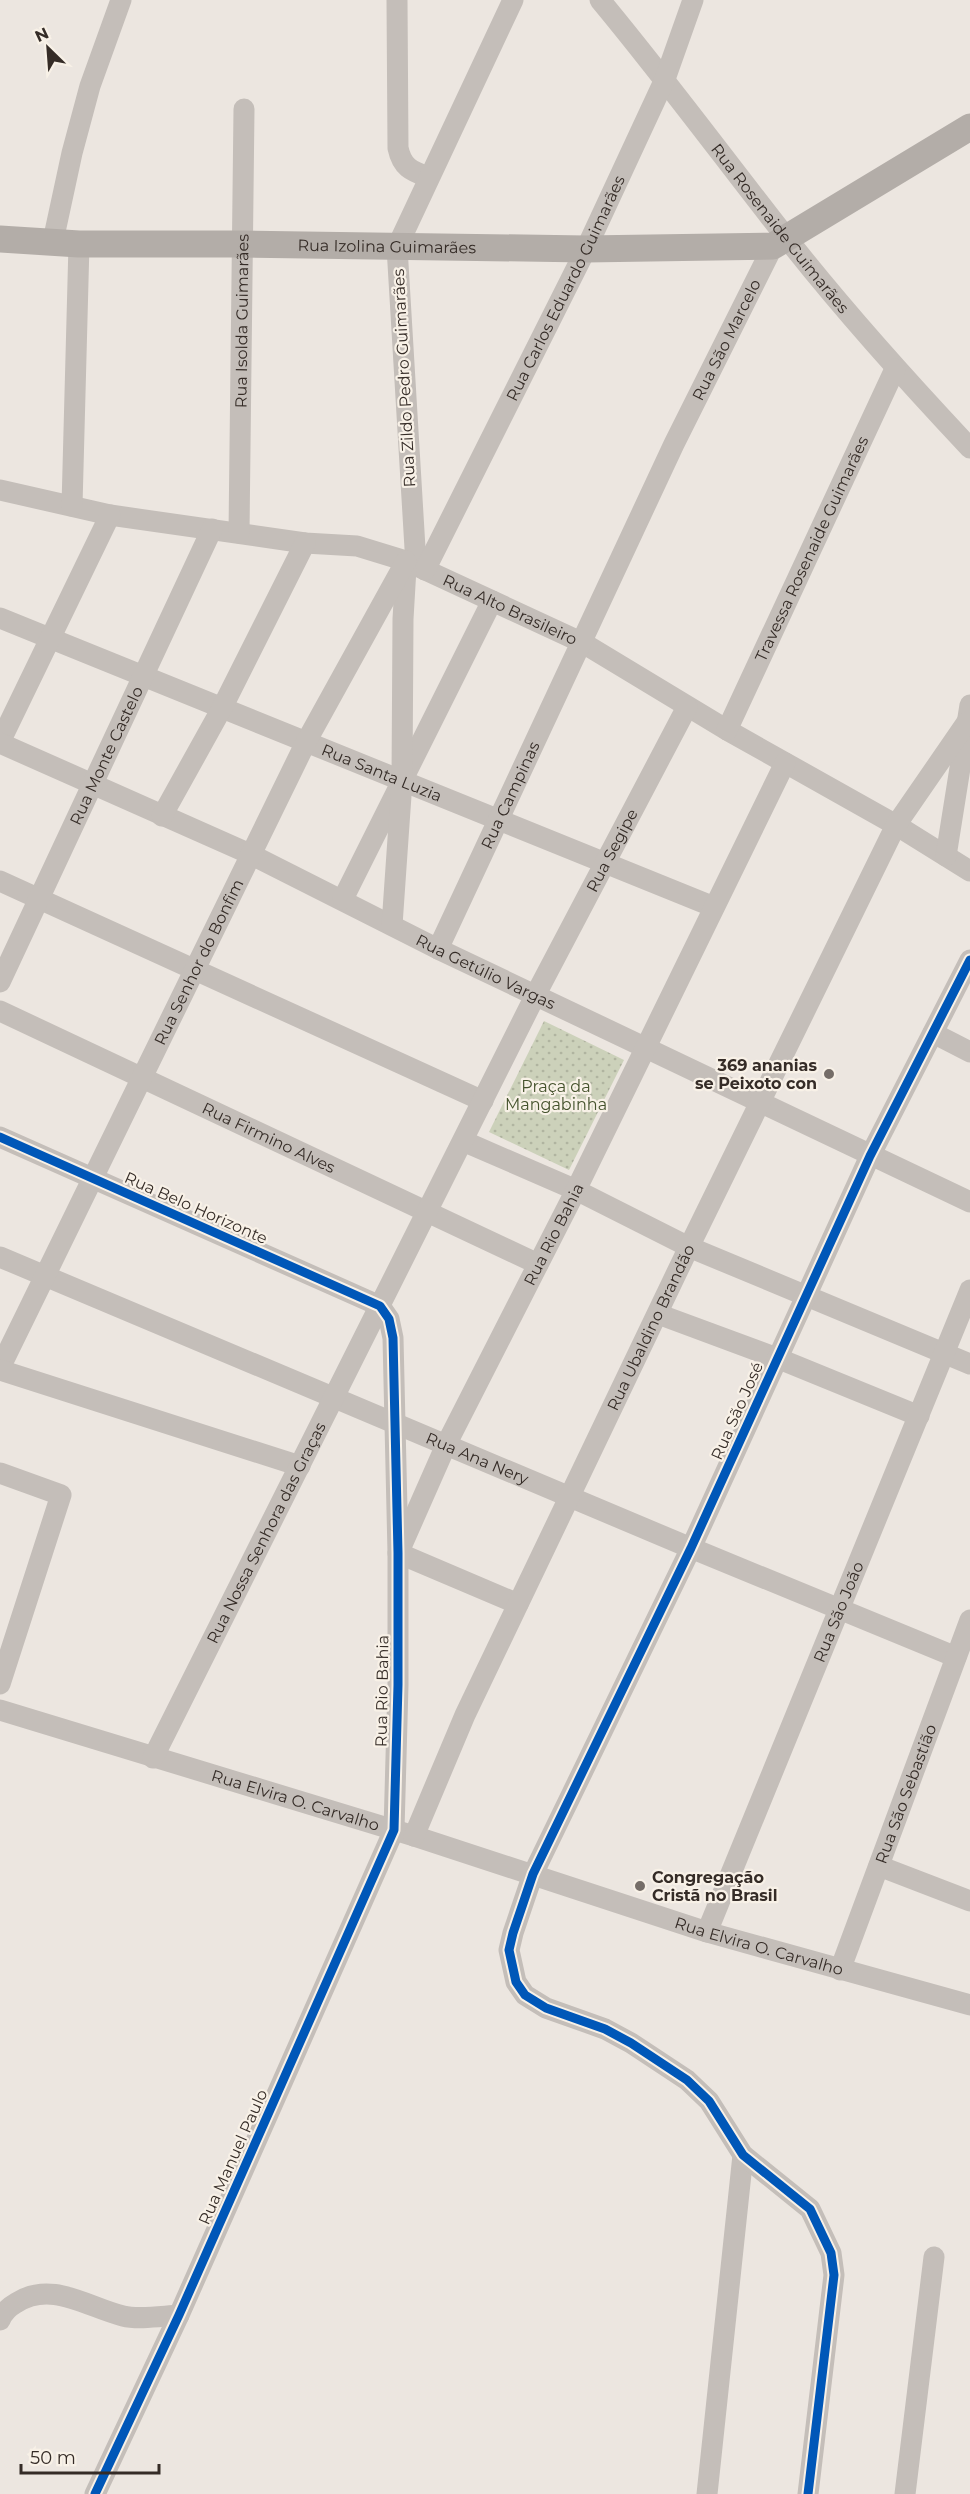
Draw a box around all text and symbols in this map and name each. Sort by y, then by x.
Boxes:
north arrow [18,18,78,78]
text: N [32,24,52,46]
street label: Rua Rosenaide Guimarães [707,140,854,317]
street label: Rua Carlos Eduardo Guimarães [502,172,629,404]
street label: Rua Isolda Guimarães [231,234,252,408]
street label: Rua Izolina Guimarães [297,235,476,257]
street label: Rua Zildo Pedro Guimarães [389,268,419,488]
street label: Rua São Marcelo [688,276,764,404]
street label: Travessa Rosenaide Guimarães [751,433,872,664]
street label: Rua Alto Brasileiro [440,570,580,649]
street label: Rua Monte Castelo [65,683,147,828]
street label: Rua Campinas [477,738,543,852]
street label: Rua Santa Luzia [319,740,445,805]
street label: Rua Segipe [582,805,641,895]
street label: Rua Senhor do Bonfim [150,876,247,1048]
street label: Rua Getúlio Vargas [413,930,559,1013]
place label: 369 ananias se Peixoto con [695,1056,817,1093]
marker: 369 ananias se Peixoto con [822,1067,836,1081]
park label: Praça da Mangabinha [505,1077,607,1114]
street label: Rua Firmino Alves [199,1098,339,1177]
street label: Rua Belo Horizonte [122,1168,270,1248]
street label: Rua Rio Bahia [519,1180,587,1289]
street label: Rua Ubaldino Brandão [603,1241,698,1414]
street label: Rua São José [707,1359,767,1463]
street label: Rua Nossa Senhora das Graças [203,1419,329,1647]
street label: Rua Ana Nery [423,1428,532,1488]
street label: Rua São João [809,1559,867,1665]
street label: Rua Rio Bahia [372,1635,392,1747]
street label: Rua São Sebastião [871,1721,940,1866]
street label: Rua Elvira O. Carvalho [209,1765,382,1834]
place label: Congregação Cristã no Brasil [652,1868,777,1905]
marker: Congregação Cristã no Brasil [633,1879,647,1893]
street label: Rua Elvira O. Carvalho [672,1913,846,1979]
street label: Rua Manuel Paulo [195,2086,271,2228]
scale bar [21,2437,159,2475]
text: 50 m [30,2447,76,2469]

